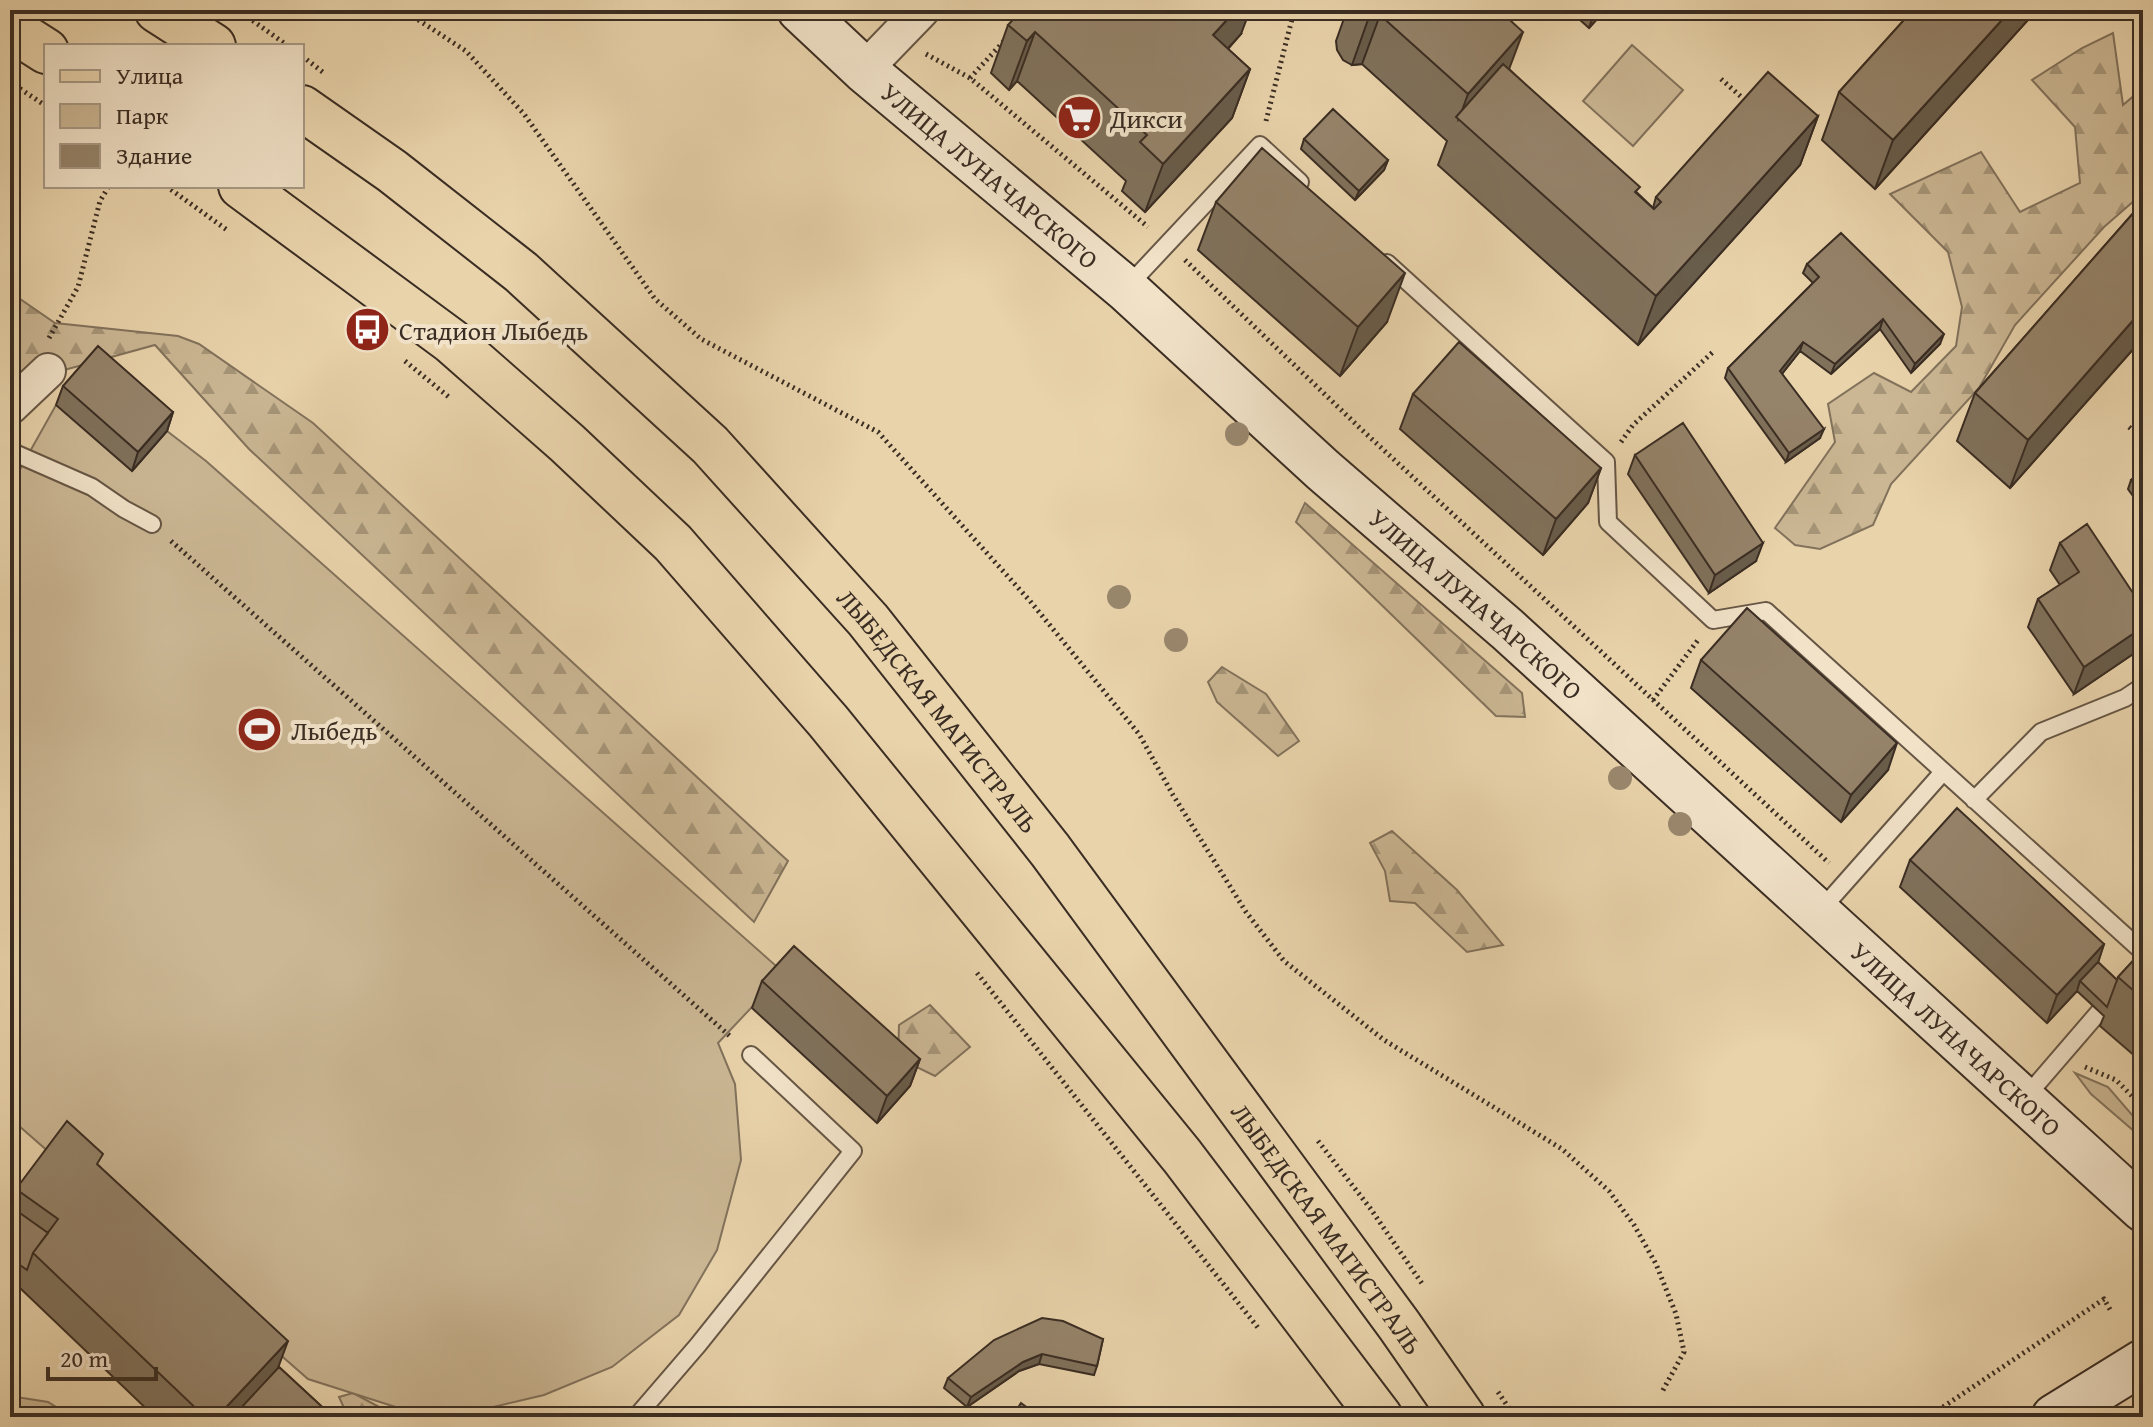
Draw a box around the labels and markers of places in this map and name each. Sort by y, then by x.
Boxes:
supermarket icon: Дикси [1055,94,1103,142]
place label: Дикси [1109,99,1183,138]
bus stop icon: Стадион Лыбедь [344,306,392,354]
place label: Стадион Лыбедь [399,311,588,350]
sports icon: Лыбедь [236,706,284,754]
place label: Лыбедь [291,711,378,750]

